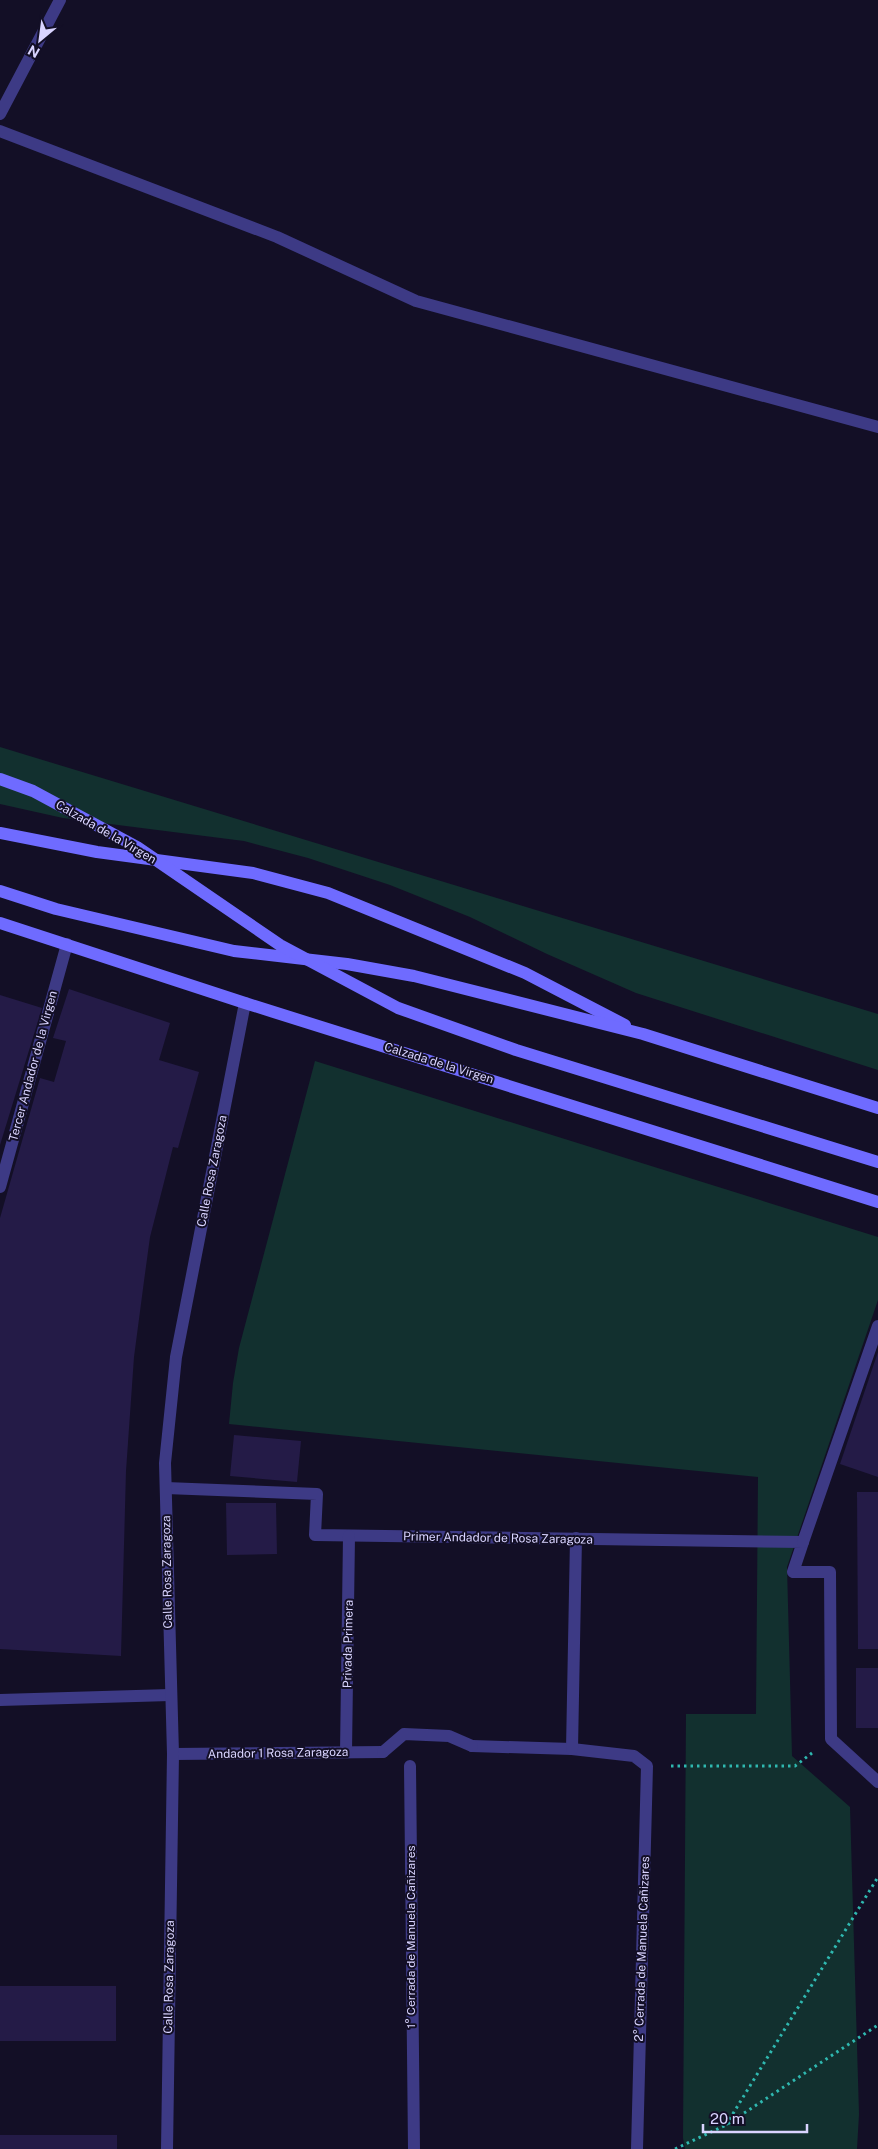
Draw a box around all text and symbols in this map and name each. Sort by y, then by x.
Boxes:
north arrow [15,15,65,65]
text: N [25,42,42,61]
street label: Calzada de la Virgen [53,797,159,867]
street label: Tercer Andador de la Virgen [6,989,60,1143]
street label: Calzada de la Virgen [383,1040,496,1086]
street label: Calle Rosa Zaragoza [194,1114,230,1228]
street label: Calle Rosa Zaragoza [159,1515,175,1629]
street label: Primer Andador de Rosa Zaragoza [403,1529,593,1547]
street label: Privada Primera [340,1600,356,1688]
street label: Andador 1 Rosa Zaragoza [208,1745,348,1761]
street label: 1° Cerrada de Manuela Cañizares [404,1845,418,2029]
street label: 2° Cerrada de Manuela Cañizares [632,1856,652,2042]
street label: Calle Rosa Zaragoza [161,1920,177,2034]
scale bar [703,2102,807,2134]
text: 20 m [710,2110,745,2127]

